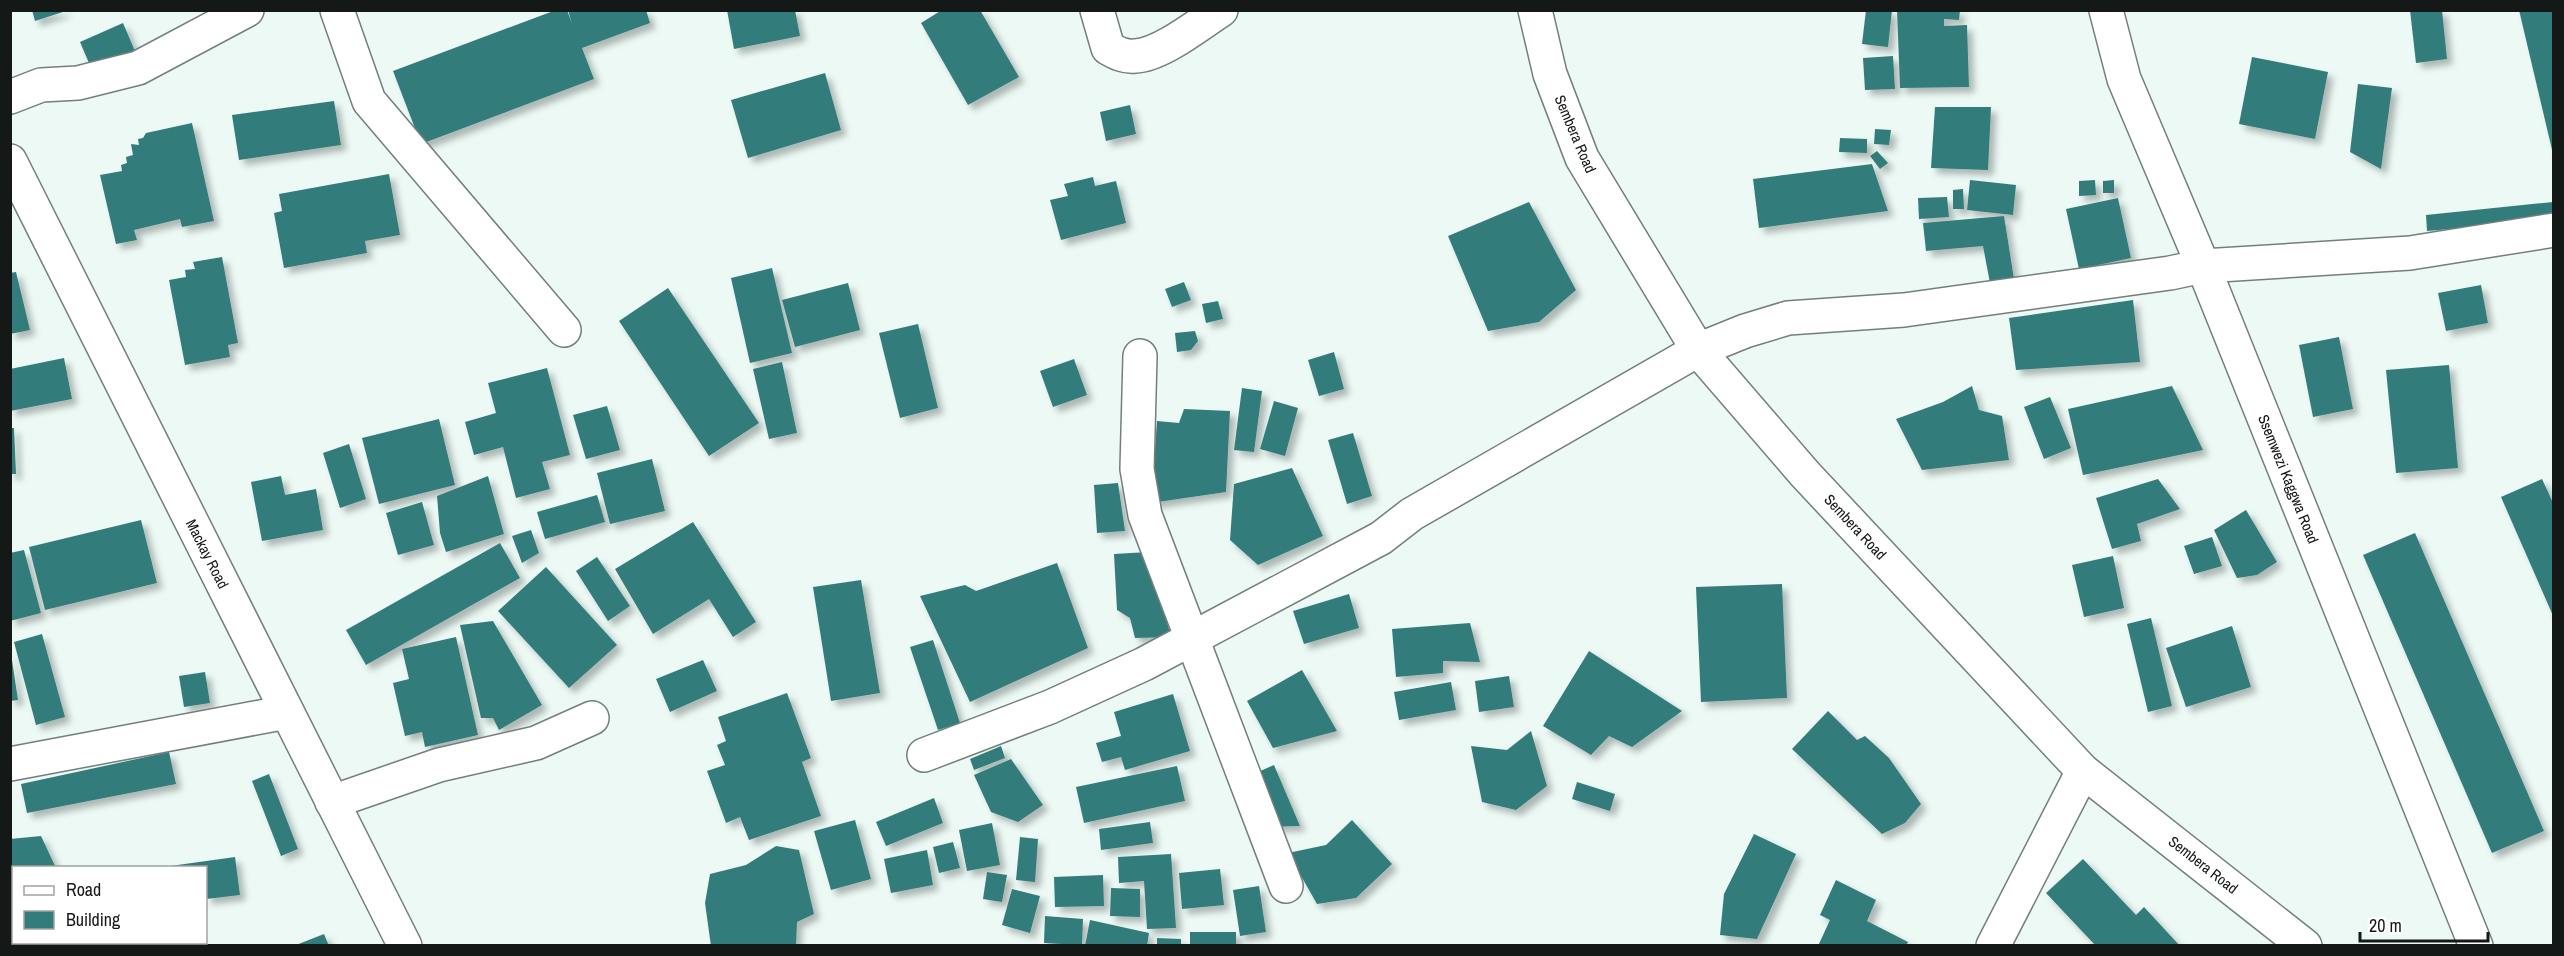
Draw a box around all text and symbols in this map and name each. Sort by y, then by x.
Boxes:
street label: Sembera Road [1550,92,1601,176]
street label: Ssemwezi Kaggwa Road [2253,411,2324,546]
street label: Sembera Road [1819,489,1891,564]
street label: Mackay Road [181,516,234,592]
street label: Sembera Road [2164,831,2242,898]
legend [12,866,207,944]
text: Road [66,877,101,902]
scale bar [2360,905,2488,943]
text: Building [66,907,121,932]
text: 20 m [2369,913,2402,938]

